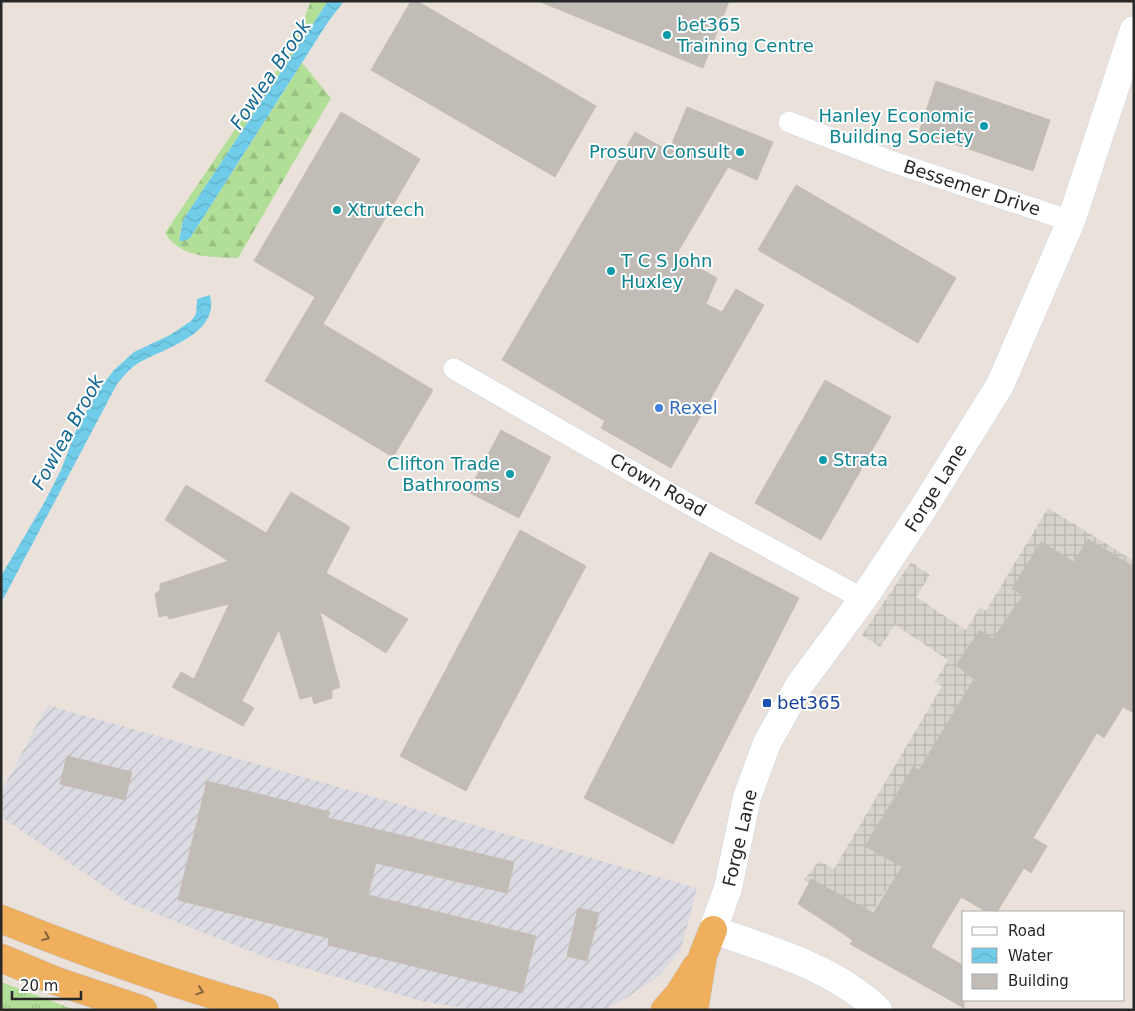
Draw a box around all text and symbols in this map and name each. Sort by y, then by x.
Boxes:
water label: Fowlea Brook [225,14,315,133]
place label: bet365 Training Centre [676,14,814,56]
marker: bet365 Training Centre [661,29,673,41]
place label: Hanley Economic Building Society [818,105,974,147]
marker: Hanley Economic Building Society [978,120,990,132]
place label: Prosurv Consult [589,141,730,162]
marker: Prosurv Consult [734,146,746,158]
street label: Bessemer Drive [901,155,1043,220]
place label: Xtrutech [347,199,425,220]
marker: Xtrutech [331,204,343,216]
place label: T C S John Huxley [620,250,712,292]
marker: T C S John Huxley [605,265,617,277]
water label: Fowlea Brook [26,370,108,493]
place label: Rexel [669,397,718,418]
marker: Rexel [653,402,665,414]
street label: Forge Lane [900,440,971,536]
street label: Crown Road [606,449,710,521]
place label: Strata [833,449,888,470]
place label: Clifton Trade Bathrooms [387,453,500,495]
marker: Strata [817,454,829,466]
marker: Clifton Trade Bathrooms [504,468,516,480]
place label: bet365 [777,692,841,713]
marker: bet365 [761,697,773,709]
street label: Forge Lane [718,787,761,889]
legend [962,911,1125,1001]
text: Road [1008,922,1046,940]
one-way arrow [42,931,50,941]
text: Water [1008,947,1053,965]
scale bar [12,968,81,1000]
text: Building [1008,972,1069,990]
text: 20 m [20,977,58,995]
one-way arrow [195,985,203,995]

